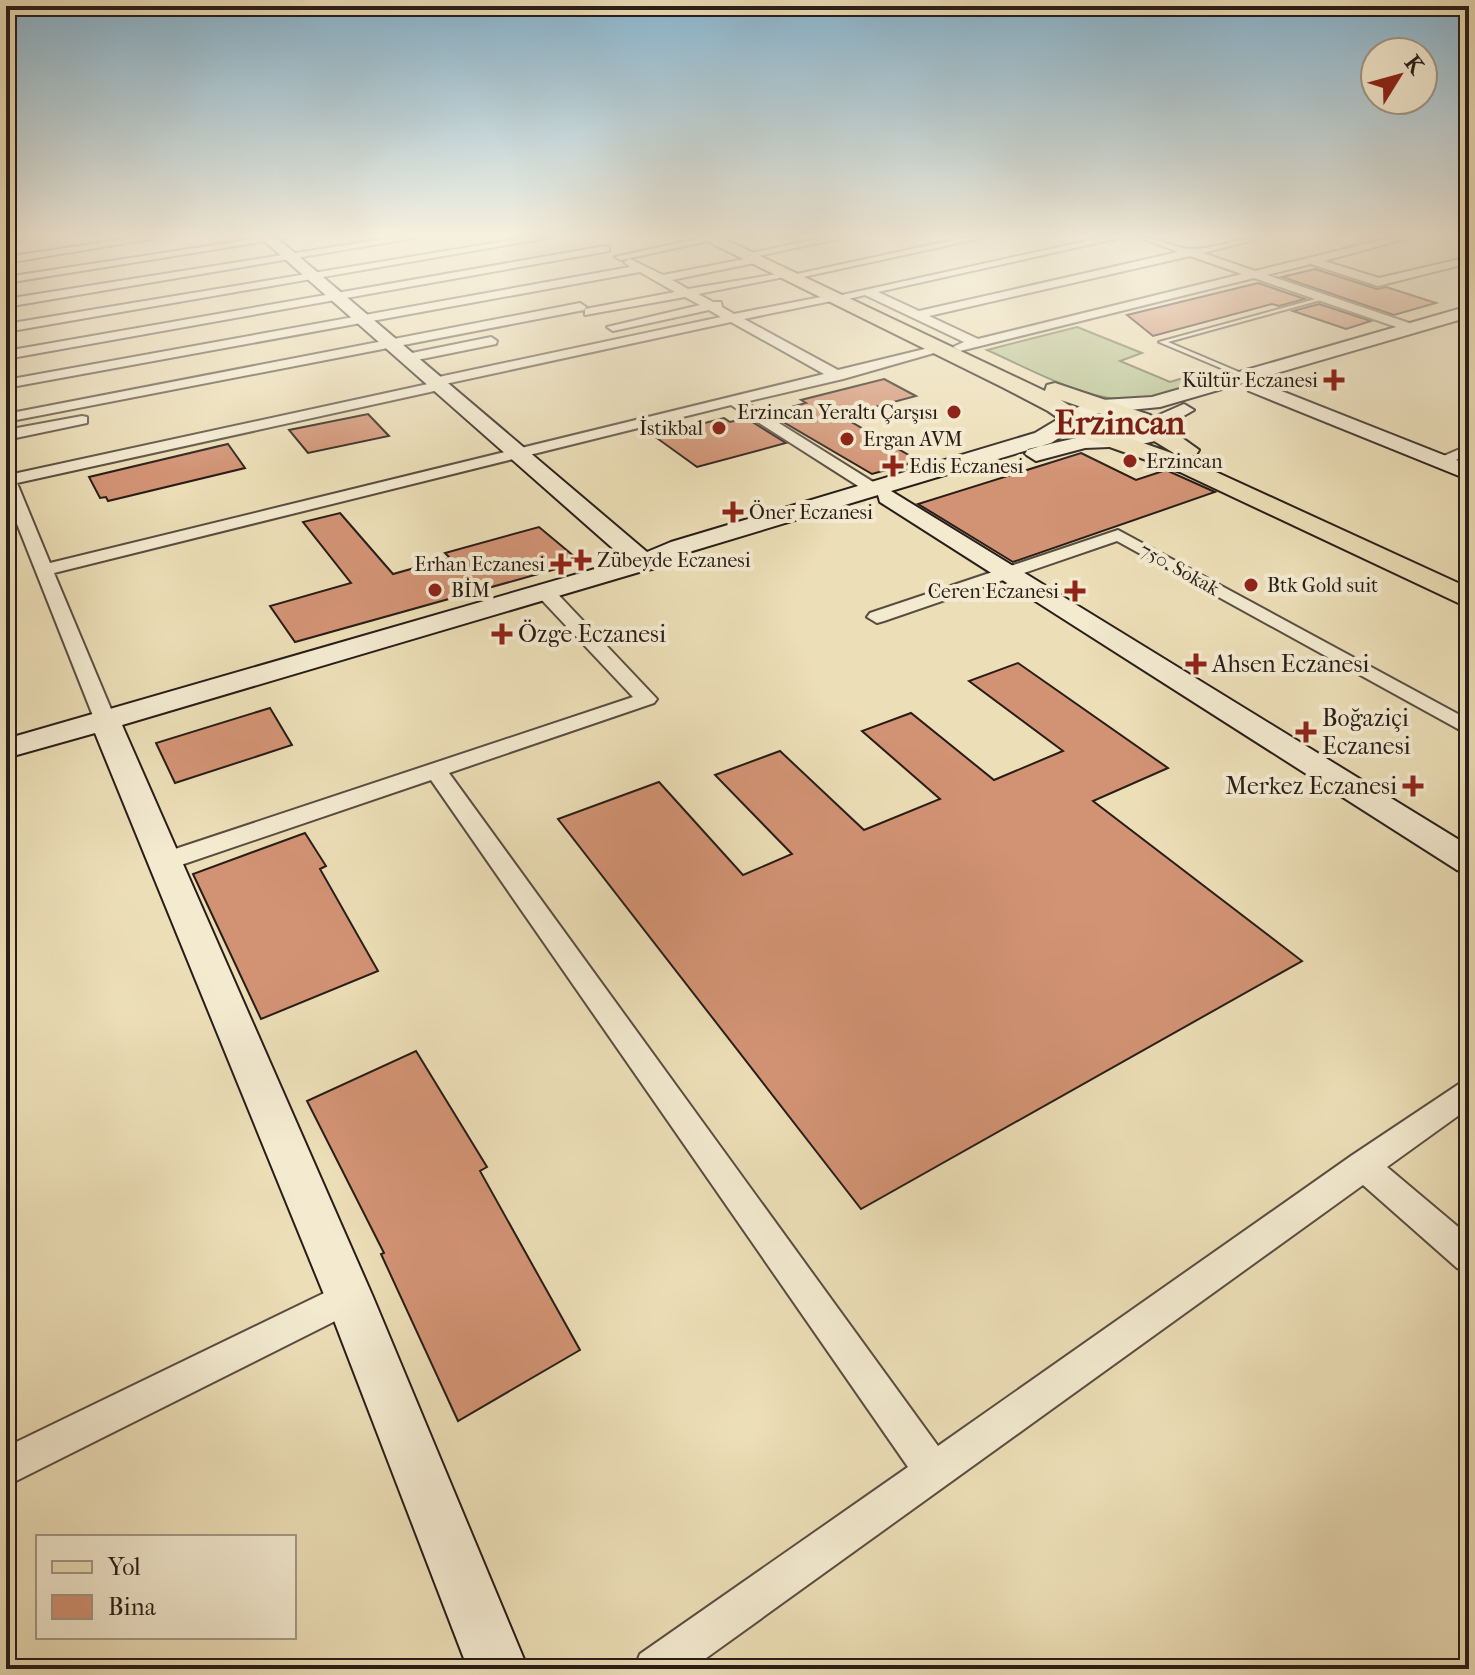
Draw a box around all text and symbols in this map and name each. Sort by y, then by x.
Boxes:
north arrow [1359,36,1439,116]
text: K [1399,50,1431,80]
place label: Kültür Eczanesi [1182,369,1318,392]
marker: Kültür Eczanesi [1325,371,1343,389]
place label: Erzincan Yeraltı Çarşısı [737,401,938,425]
marker: Erzincan Yeraltı Çarşısı [945,403,963,421]
district label: Erzincan [1055,403,1185,443]
place label: İstikbal [639,416,703,440]
marker: İstikbal [710,419,728,437]
place label: Ergan AVM [863,428,963,451]
marker: Ergan AVM [838,430,856,448]
place label: Erzincan [1146,450,1223,473]
marker: Erzincan [1121,452,1139,470]
place label: Edis Eczanesi [909,455,1024,478]
marker: Edis Eczanesi [884,457,902,475]
place label: Öner Eczanesi [749,500,873,524]
marker: Öner Eczanesi [724,503,742,521]
street label: 750. Sokak [1136,538,1224,601]
place label: Zübeyde Eczanesi [597,549,751,572]
marker: Zübeyde Eczanesi [572,551,590,569]
place label: Erhan Eczanesi [414,553,545,576]
marker: Erhan Eczanesi [552,555,570,573]
place label: Btk Gold suit [1267,574,1378,597]
marker: Btk Gold suit [1242,576,1260,594]
place label: BİM [451,578,490,602]
place label: Ceren Eczanesi [928,580,1059,603]
marker: BİM [426,581,444,599]
marker: Ceren Eczanesi [1066,582,1084,600]
place label: Özge Eczanesi [518,619,666,648]
marker: Özge Eczanesi [493,625,511,643]
place label: Ahsen Eczanesi [1211,650,1369,678]
marker: Ahsen Eczanesi [1187,655,1205,673]
place label: Boğaziçi Eczanesi [1322,704,1411,760]
marker: Boğaziçi Eczanesi [1297,723,1315,741]
place label: Merkez Eczanesi [1225,772,1397,800]
marker: Merkez Eczanesi [1404,777,1422,795]
legend [36,1535,296,1639]
text: Yol [107,1553,141,1581]
text: Bina [108,1593,157,1621]

